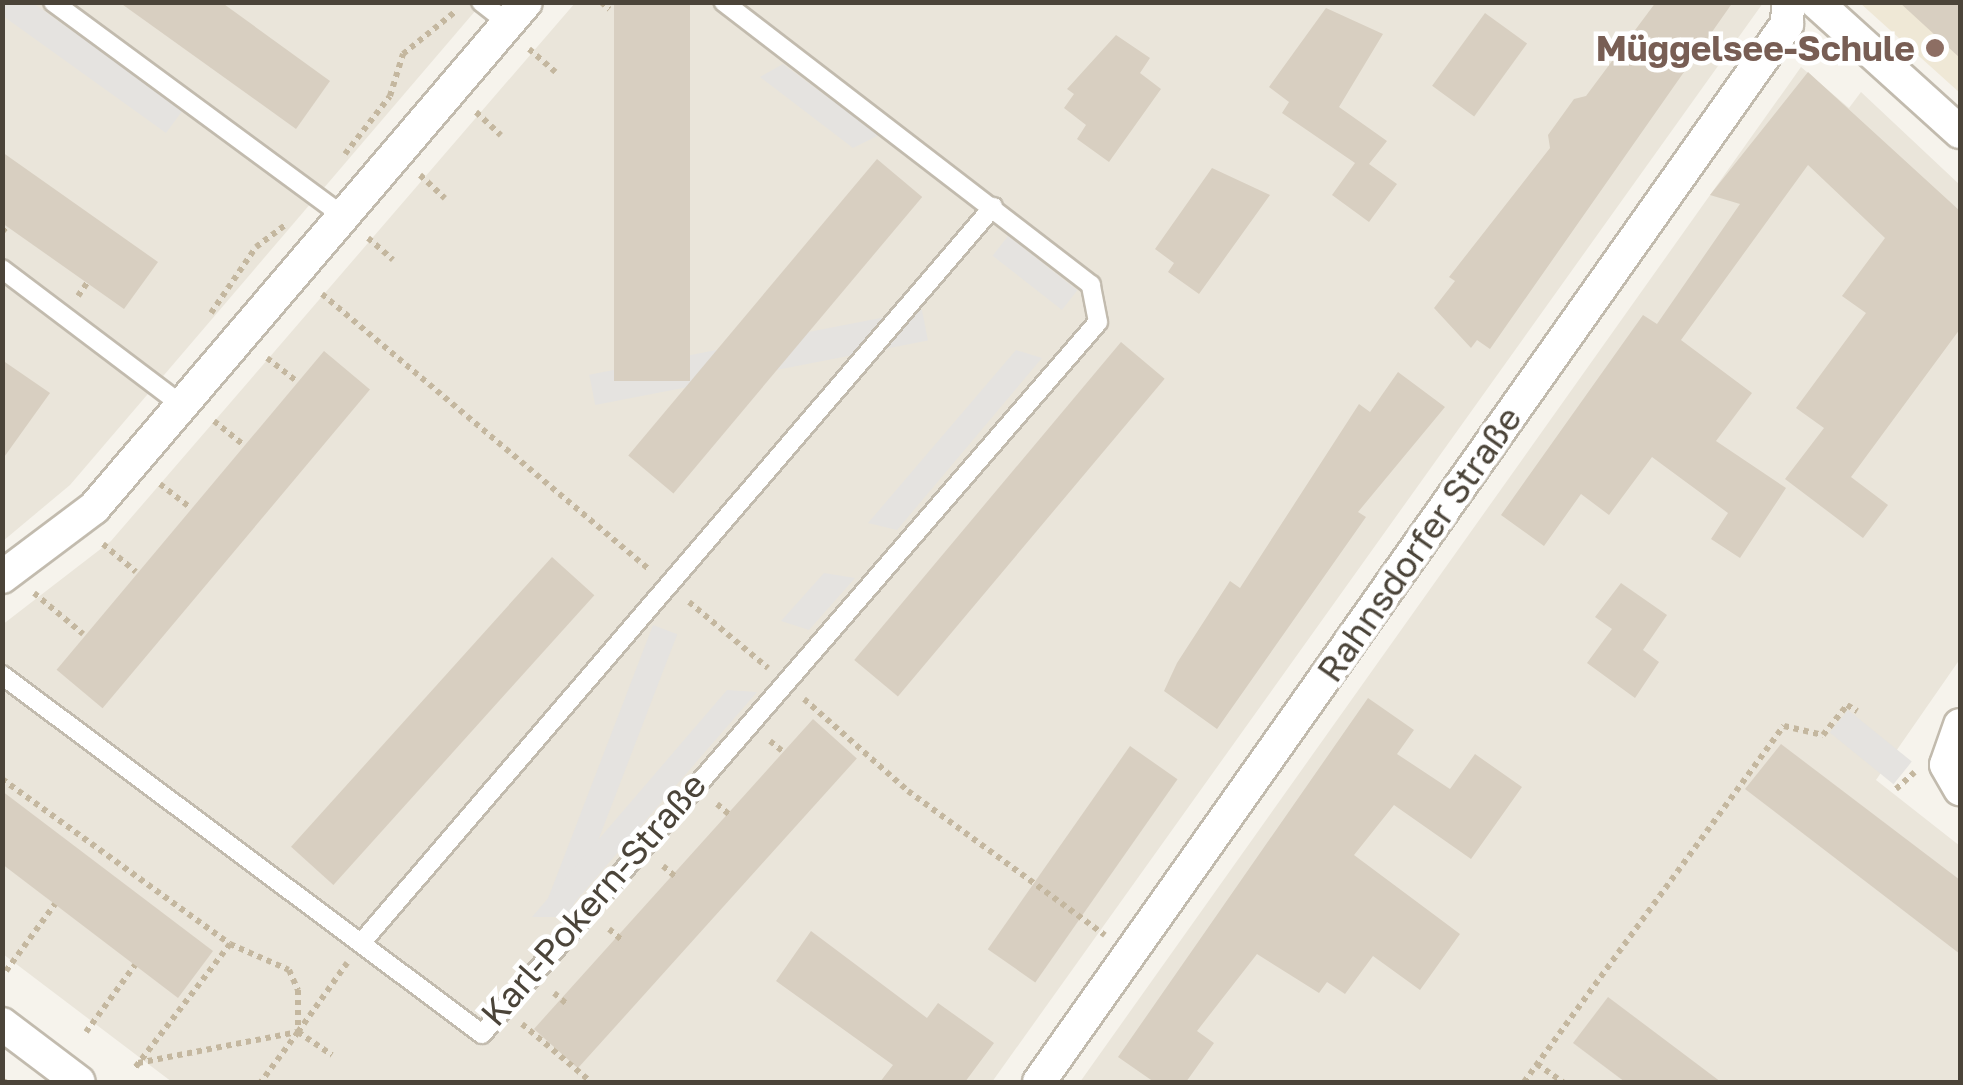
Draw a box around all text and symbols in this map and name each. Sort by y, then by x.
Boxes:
place label: Müggelsee-Schule [1596,27,1915,69]
marker: Müggelsee-Schule [1924,37,1946,59]
street label: Rahnsdorfer Straße [1308,398,1530,690]
street label: Karl-Pokern-Straße [472,764,714,1034]

